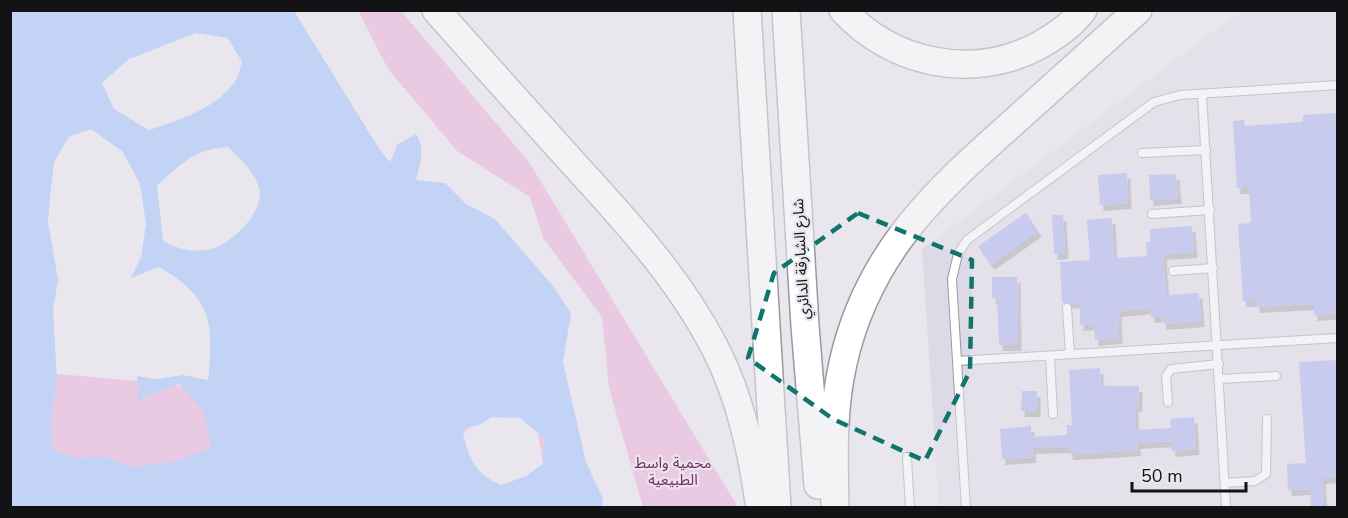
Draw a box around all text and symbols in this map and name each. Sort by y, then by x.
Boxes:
street label: شارع الشارقة الدائري [788,198,816,320]
park label: محمية واسط الطبيعية [634,453,712,490]
scale bar [1132,455,1246,493]
text: 50 m [1141,464,1183,488]

